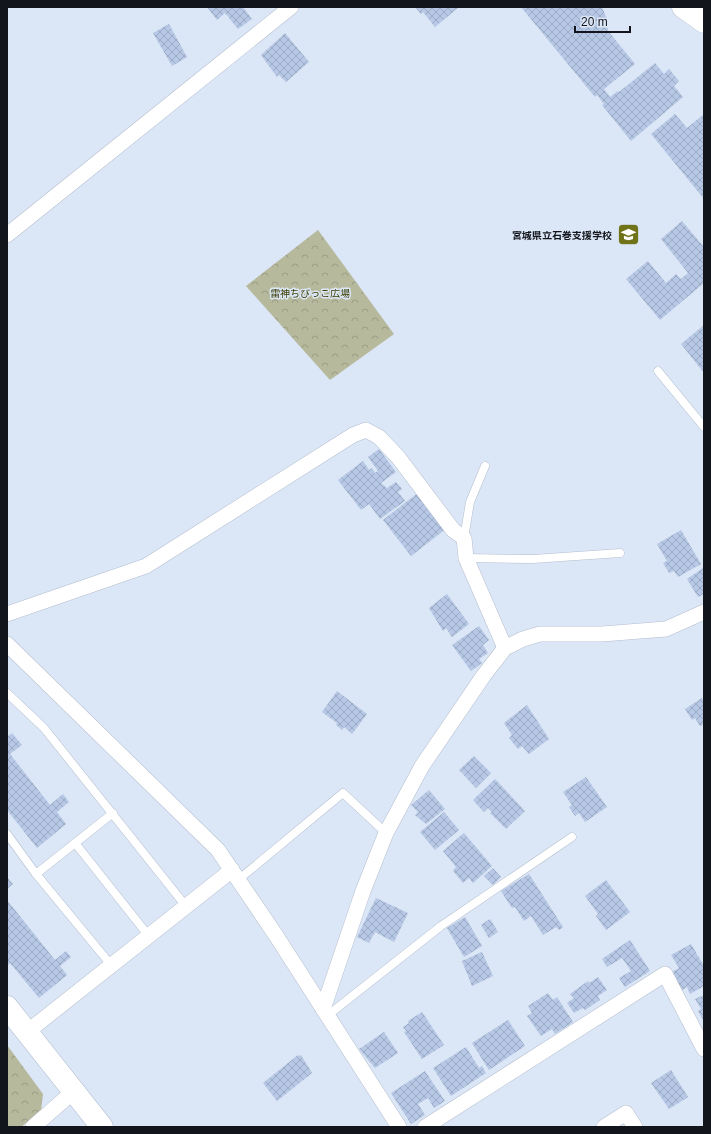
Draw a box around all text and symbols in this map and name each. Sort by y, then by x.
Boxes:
scale bar [575,8,630,34]
text: 20 m [581,15,608,29]
school or university icon: 宮城県立石巻支援学校 [615,222,641,248]
place label: 宮城県立石巻支援学校 [512,230,612,241]
park label: 雷神ちびっこ広場 [270,288,350,299]

